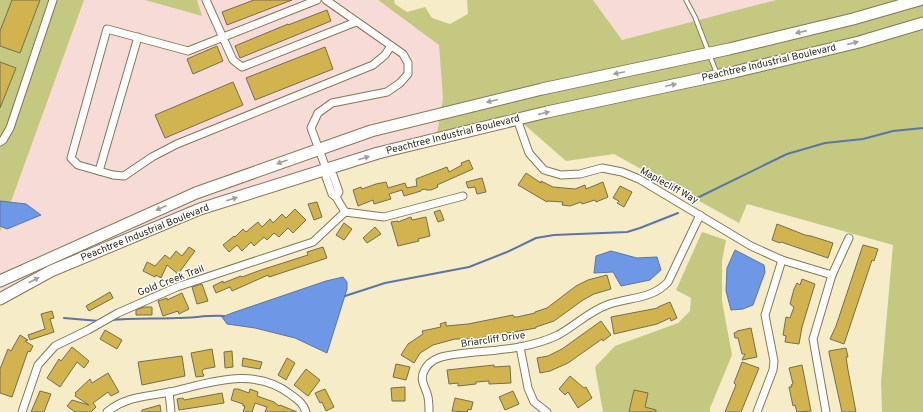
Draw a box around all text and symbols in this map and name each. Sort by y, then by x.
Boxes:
one-way arrow [794,29,807,35]
one-way arrow [847,40,859,46]
street label: Peachtree Industrial Boulevard [701,41,837,85]
one-way arrow [613,70,625,76]
one-way arrow [665,82,678,88]
one-way arrow [486,99,499,105]
one-way arrow [538,109,551,115]
street label: Peachtree Industrial Boulevard [385,112,521,158]
one-way arrow [358,155,370,161]
one-way arrow [276,159,288,165]
street label: Maplecliff Way [638,165,700,207]
one-way arrow [226,196,238,202]
street label: Peachtree Industrial Boulevard [79,201,211,265]
one-way arrow [155,205,167,212]
street label: Gold Creek Trail [136,262,206,300]
one-way arrow [28,277,40,283]
street label: Briarcliff Drive [460,329,526,351]

